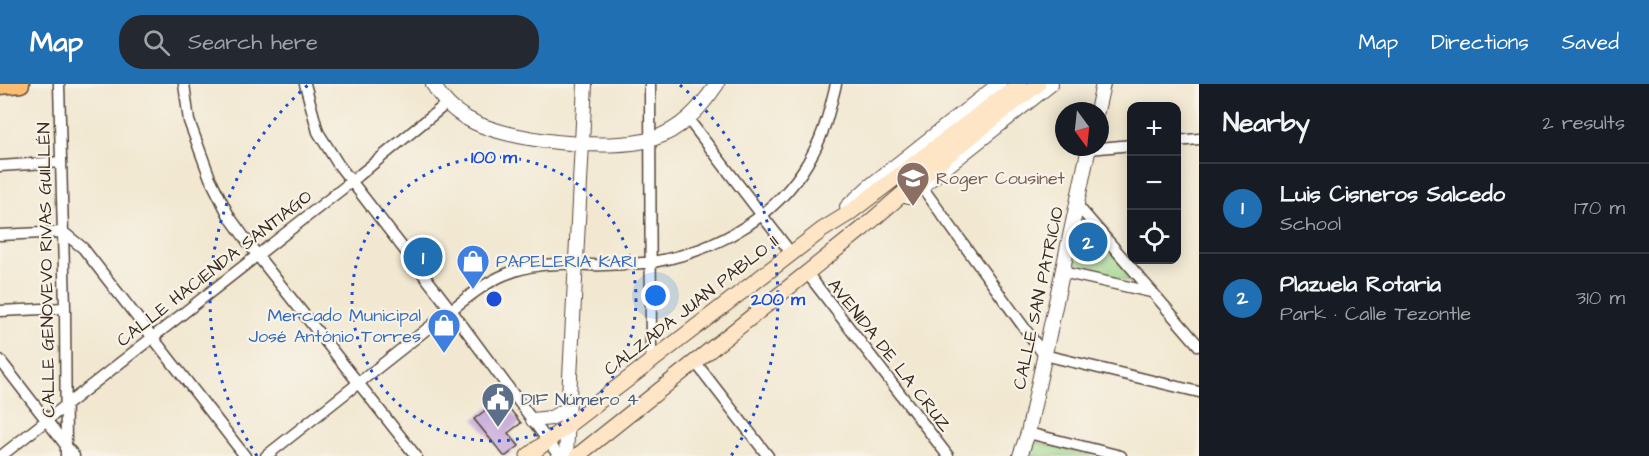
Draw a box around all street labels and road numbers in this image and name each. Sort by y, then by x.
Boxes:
street label: CALLE GENOVEVO RIVAS GUILLÉN [31,122,62,418]
street label: CALLE HACIENDA SANTIAGO [111,184,317,353]
street label: CALLE SAN PATRICIO [1007,205,1070,392]
street label: CALZADA JUAN PABLO II [599,229,784,382]
street label: AVENIDA DE LA CRUZ [822,273,957,437]

